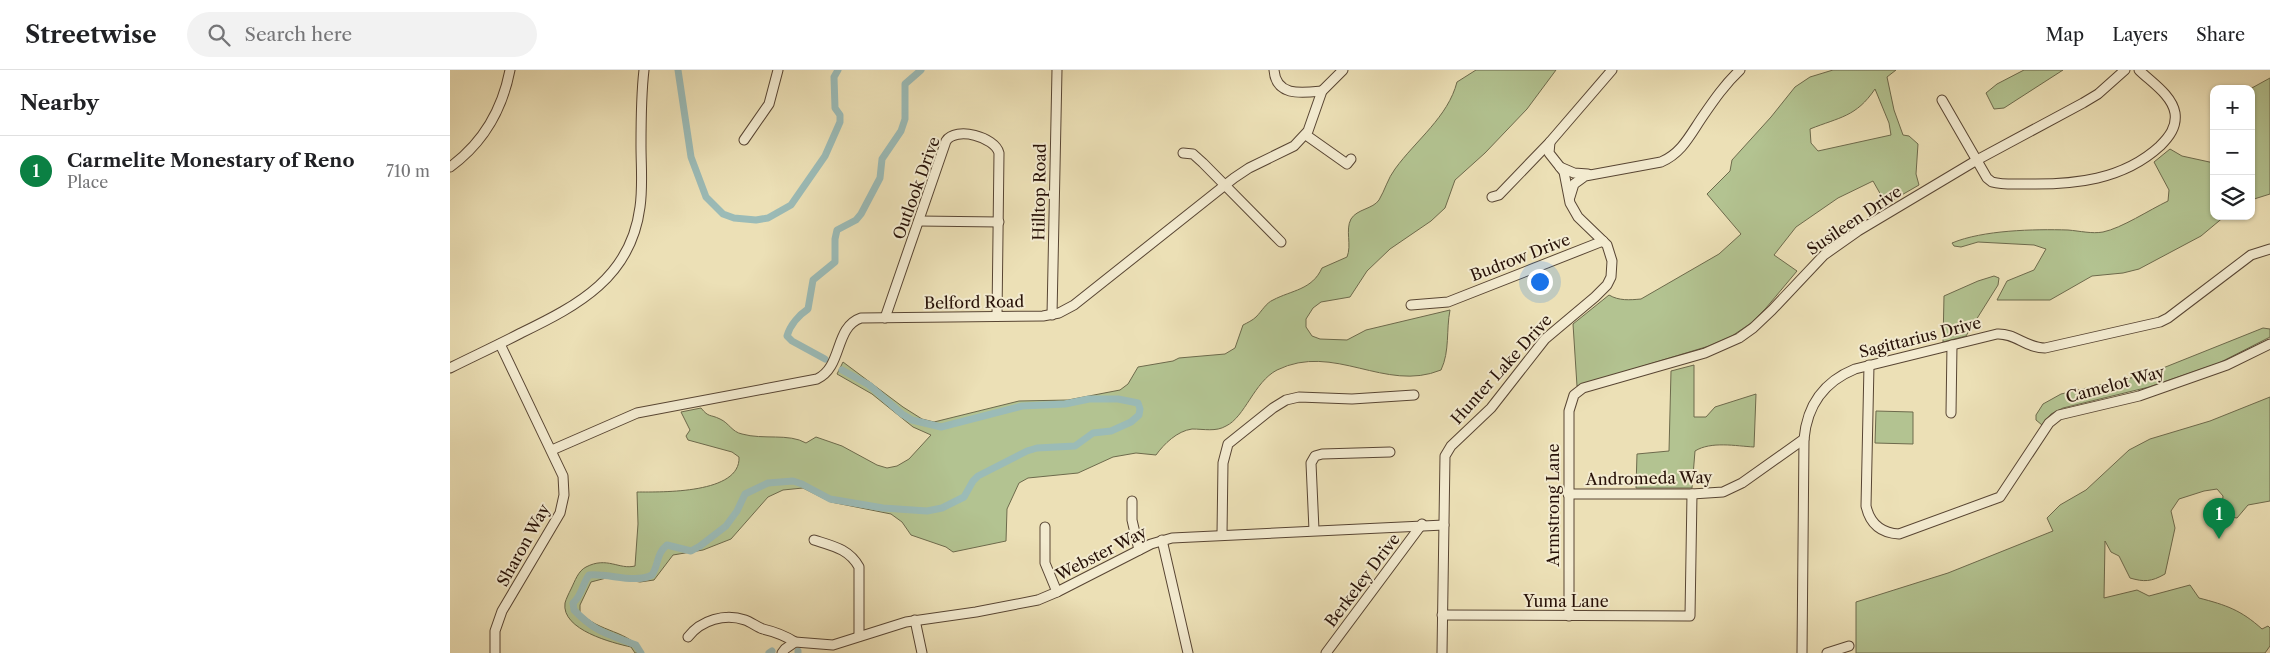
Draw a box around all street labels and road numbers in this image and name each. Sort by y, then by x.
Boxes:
street label: Outlook Drive [888,134,944,242]
street label: Hilltop Road [1028,143,1050,241]
street label: Susileen Drive [1803,181,1905,259]
street label: Budrow Drive [1467,229,1573,285]
street label: Belford Road [924,291,1025,313]
street label: Hunter Lake Drive [1446,310,1556,428]
street label: Sagittarius Drive [1857,312,1983,362]
street label: Camelot Way [2063,361,2168,407]
street label: Armstrong Lane [1543,443,1563,567]
street label: Andromeda Way [1585,467,1713,489]
street label: Sharon Way [492,499,554,590]
street label: Webster Way [1051,521,1151,585]
street label: Berkeley Drive [1320,529,1404,631]
street label: Yuma Lane [1522,591,1609,611]

